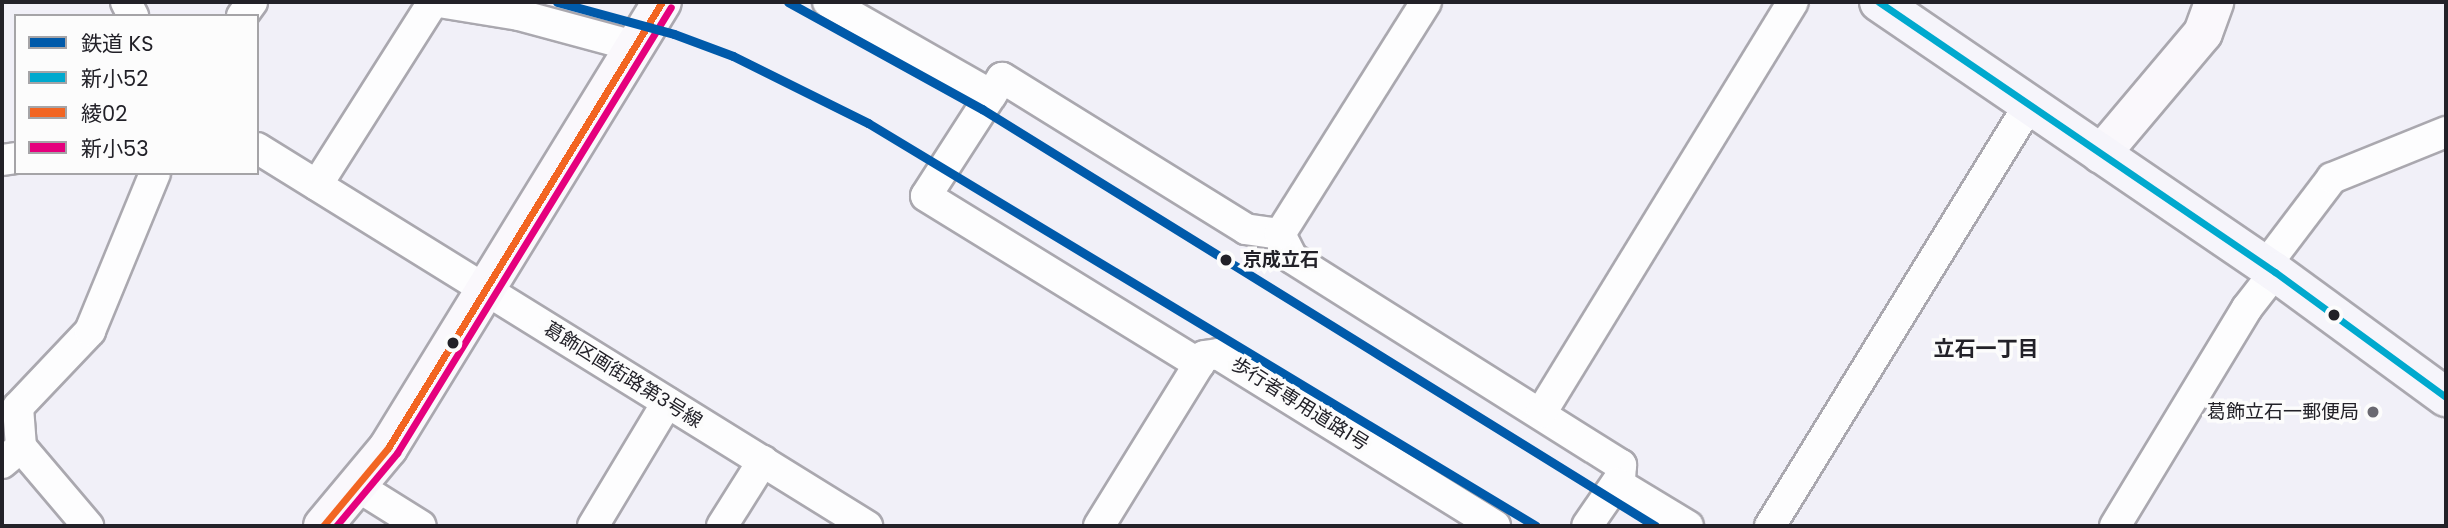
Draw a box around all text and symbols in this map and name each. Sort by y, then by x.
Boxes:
legend [14,14,259,175]
text: 鉄道 KS [81,29,154,58]
text: 新小52 [81,64,148,93]
text: 綾02 [81,99,127,128]
text: 新小53 [81,134,149,163]
marker: 京成立石 [1215,249,1237,271]
place label: 京成立石 [1243,249,1319,271]
unlabelled marker [2327,308,2341,322]
street label: 葛飾区画街路第3号線 [540,317,706,433]
unlabelled marker [446,336,460,350]
district label: 立石一丁目 [1934,336,2038,362]
street label: 歩行者専用道路1号 [1227,352,1373,456]
place label: 葛飾立石一郵便局 [2207,401,2359,423]
marker: 葛飾立石一郵便局 [2365,404,2381,420]

